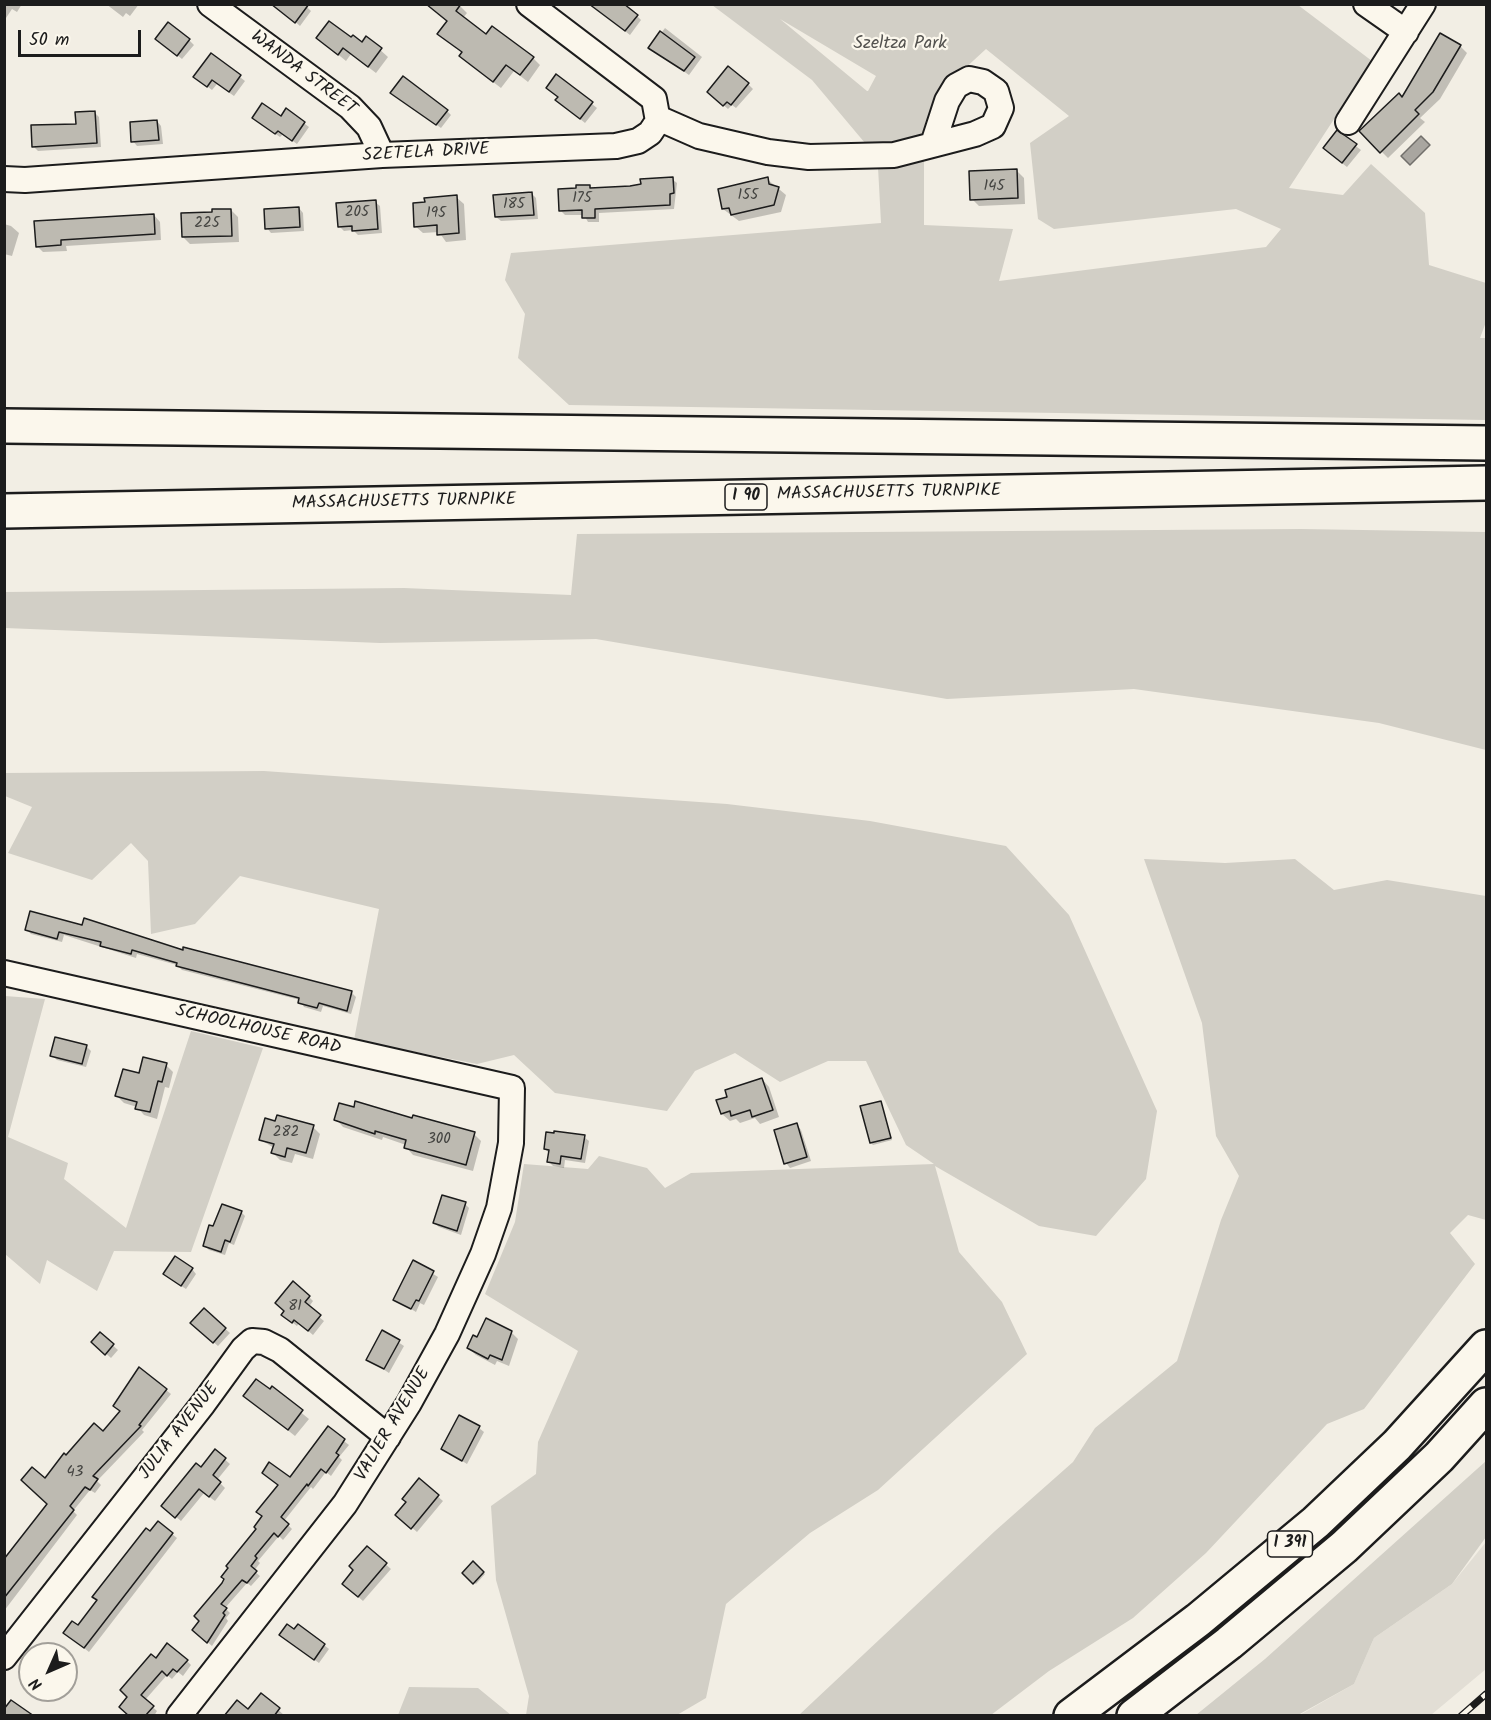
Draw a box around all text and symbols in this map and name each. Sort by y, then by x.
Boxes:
scale bar [21,18,144,56]
text: 50 m [29,26,69,55]
street label: WANDA STREET [246,27,360,121]
park label: Szeltza Park [853,34,947,56]
street label: SZETELA DRIVE [362,140,490,168]
house number: 145 [983,178,1005,196]
house number: 155 [738,187,758,205]
house number: 175 [572,190,592,208]
house number: 185 [503,196,525,214]
house number: 205 [345,204,369,222]
house number: 195 [426,205,446,223]
house number: 225 [194,215,220,233]
street label: MASSACHUSETTS TURNPIKE [777,481,1001,507]
road number: I 90 [725,484,767,510]
street label: MASSACHUSETTS TURNPIKE [292,490,516,516]
street label: SCHOOLHOUSE ROAD [173,1001,343,1061]
house number: 282 [273,1124,299,1142]
house number: 300 [427,1131,451,1149]
house number: 81 [288,1298,302,1316]
street label: VALIER AVENUE [352,1364,436,1486]
street label: JULIA AVENUE [135,1379,225,1485]
house number: 43 [67,1464,83,1482]
road number: I 391 [1268,1531,1312,1557]
north arrow [18,1642,78,1702]
text: N [24,1671,49,1696]

